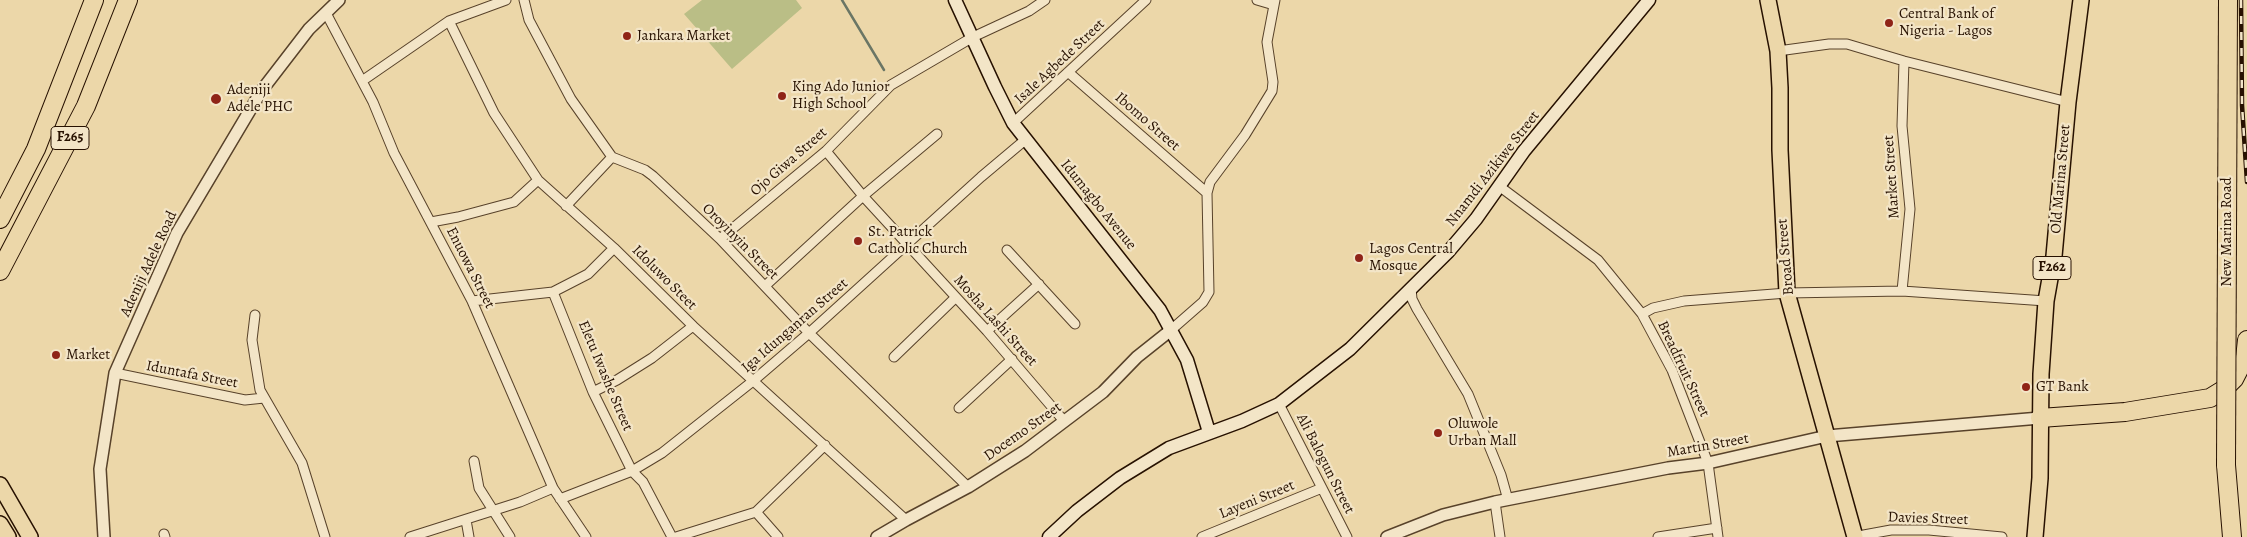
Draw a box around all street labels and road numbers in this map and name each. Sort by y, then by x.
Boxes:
street label: Isale Agbede Street [1011,16,1109,108]
street label: Ibomo Street [1111,89,1183,155]
street label: Nnamdi Azikiwe Street [1442,107,1544,231]
street label: Ojo Giwa Street [747,124,831,200]
street label: Old Marina Street [2047,124,2075,234]
road number: F265 [51,126,89,150]
street label: Market Street [1880,134,1904,220]
street label: Idumagbo Avenue [1056,156,1140,254]
street label: New Marina Road [2218,177,2236,287]
street label: Oroyinyin Street [698,200,782,284]
street label: Adeniji Adele Road [117,208,181,320]
street label: Broad Street [1774,218,1798,296]
street label: Enuowa Street [442,224,498,312]
street label: Idoluwo Steet [628,242,700,314]
road number: F262 [2033,256,2071,280]
street label: Mosha Lashi Street [949,272,1041,370]
street label: Iga Idunganran Street [738,275,852,377]
street label: Eletu Iwashe Street [574,318,636,434]
street label: Breadfruit Street [1653,318,1713,420]
street label: Iduntafa Street [145,357,239,393]
street label: Docemo Street [981,399,1065,465]
street label: Ali Balogun Street [1292,411,1358,517]
street label: Martin Street [1666,430,1750,462]
street label: Layeni Street [1217,477,1297,523]
street label: Davies Street [1887,509,1969,529]

